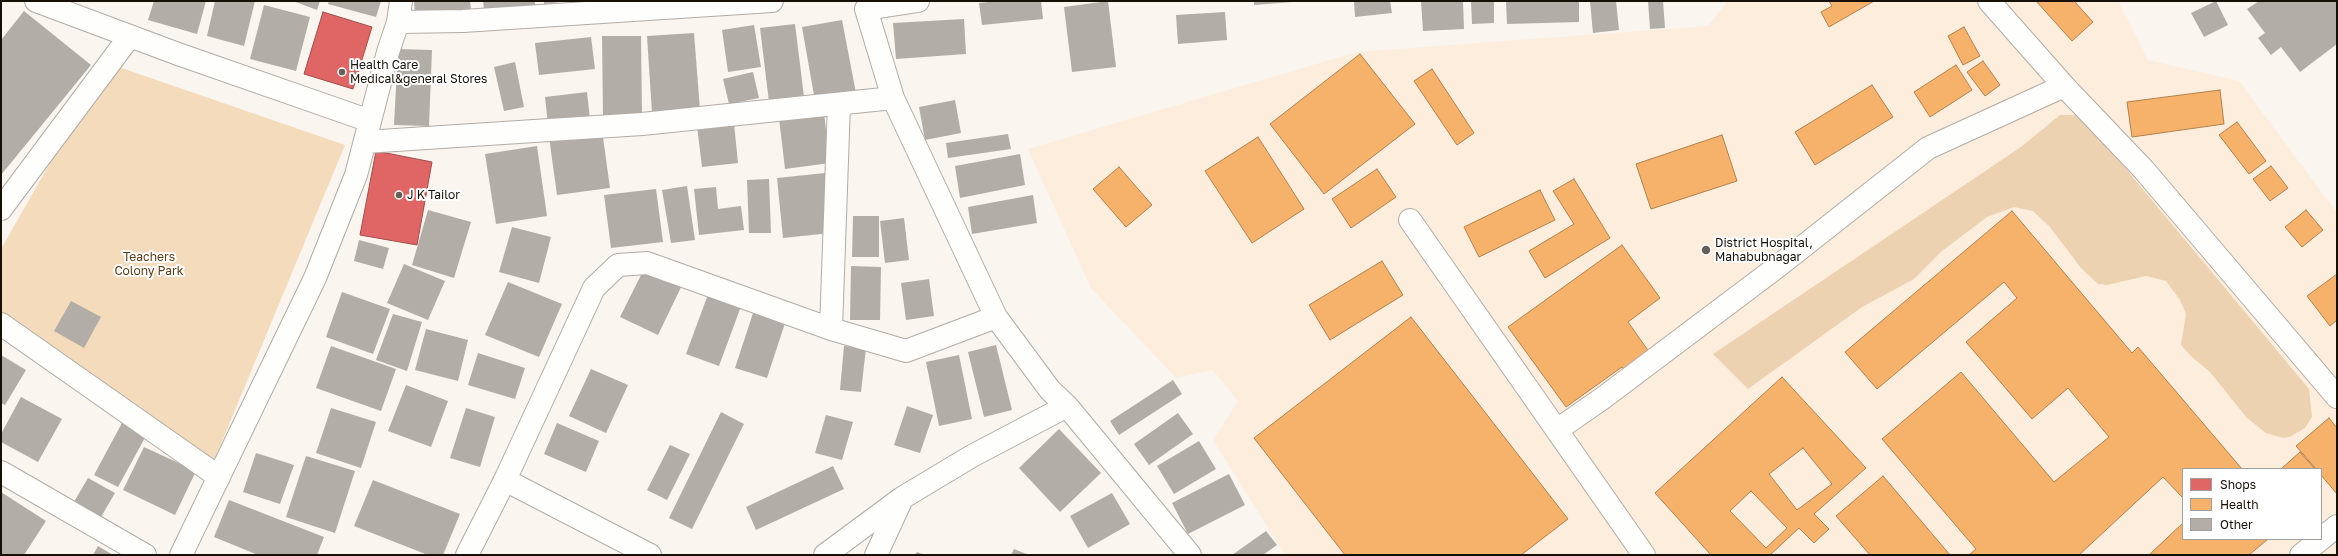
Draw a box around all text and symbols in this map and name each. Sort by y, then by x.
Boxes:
place label: Health Care Medical&general Stores [350,58,487,86]
marker: Health Care Medical&general Stores [337,67,347,77]
place label: J K Tailor [407,188,460,202]
marker: J K Tailor [394,190,404,200]
place label: District Hospital, Mahabubnagar [1715,236,1813,264]
marker: District Hospital, Mahabubnagar [1700,244,1712,256]
park label: Teachers Colony Park [114,250,184,278]
legend [2182,468,2322,540]
text: Shops [2220,477,2256,492]
text: Health [2220,497,2259,512]
text: Other [2220,517,2253,532]

